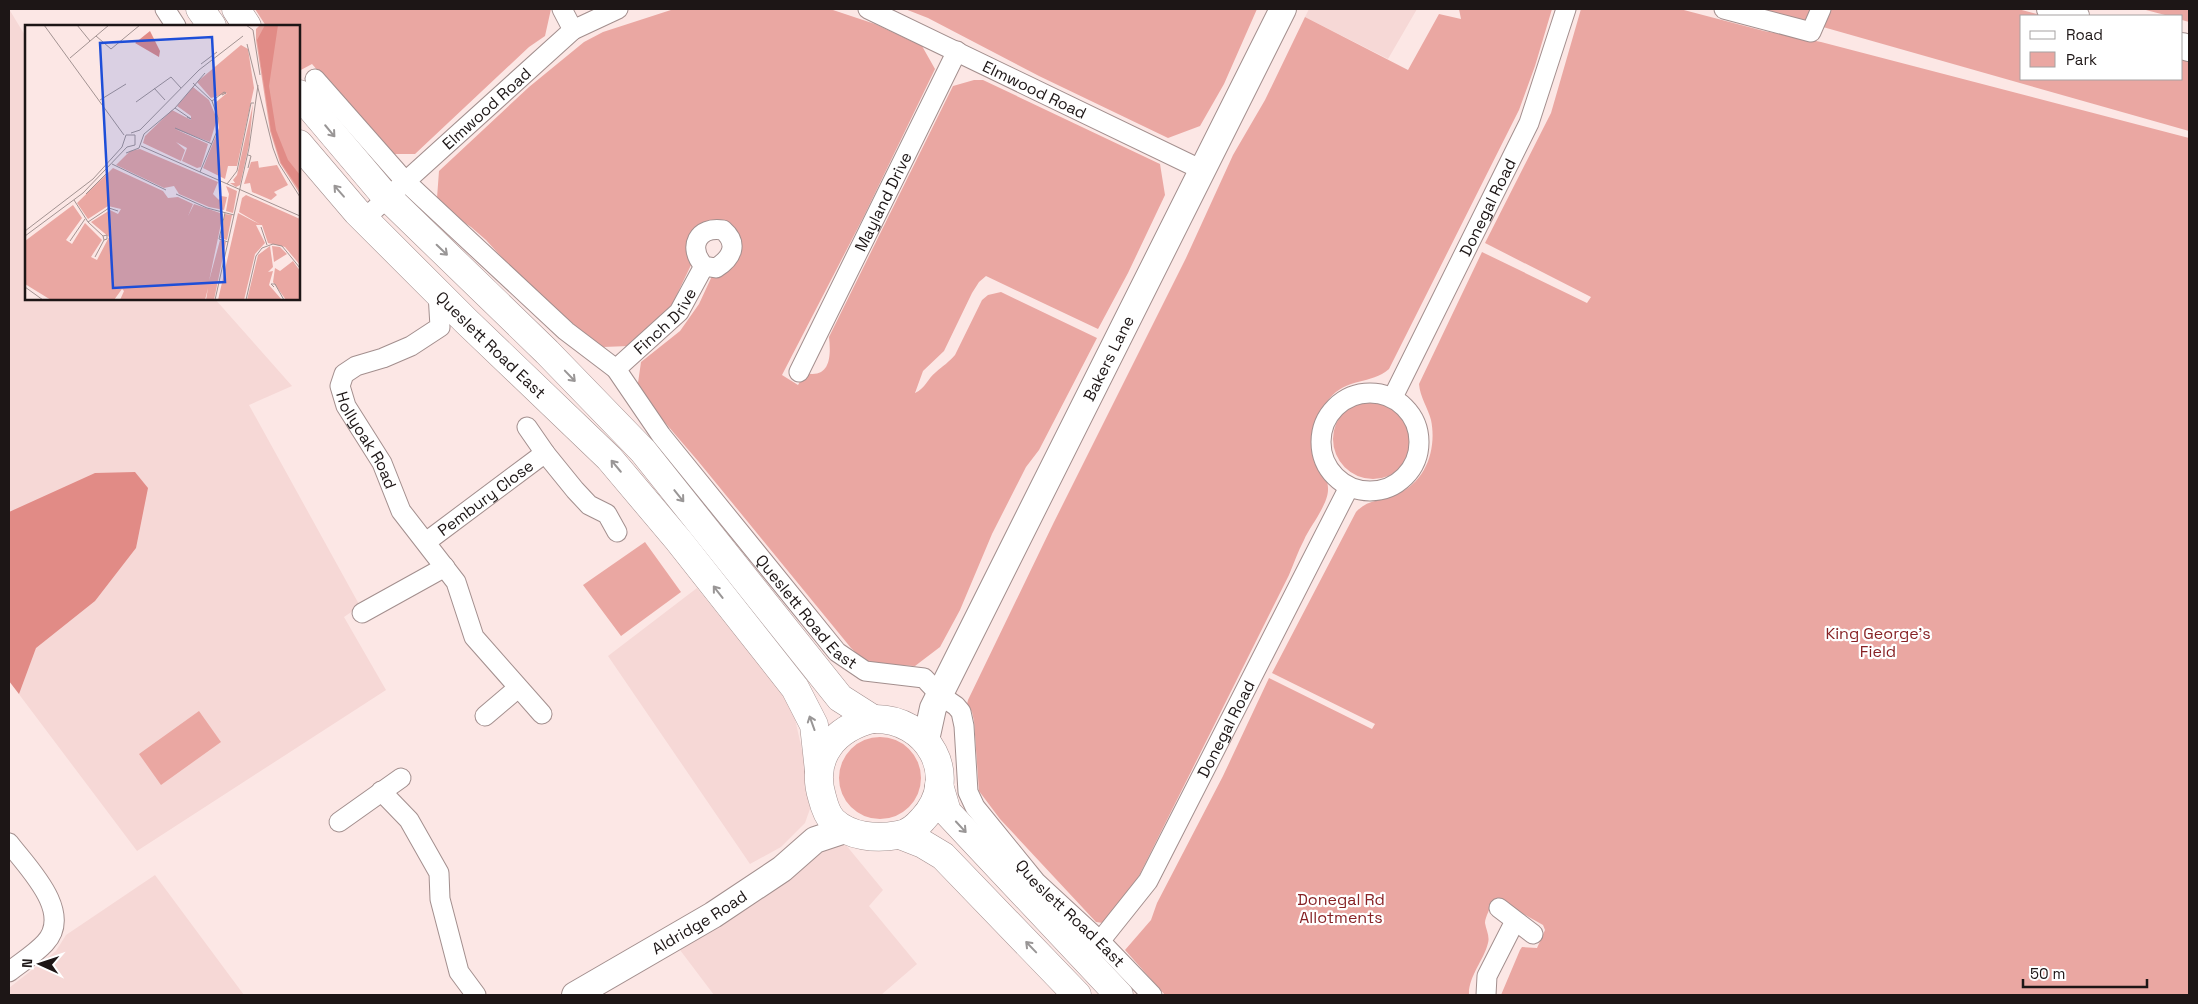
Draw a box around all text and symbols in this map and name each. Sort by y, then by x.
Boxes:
legend [2020,15,2183,80]
inset map [25,25,300,300]
text: Road [2066,25,2103,44]
text: Park [2066,50,2097,69]
street label: Elmwood Road [979,56,1090,124]
street label: Elmwood Road [438,63,536,154]
one-way arrow [325,125,336,138]
street label: Mayland Drive [850,148,917,255]
street label: Donegal Road [1455,155,1521,260]
one-way arrow [334,185,345,198]
one-way arrow [435,244,448,256]
street label: Finch Drive [629,284,701,359]
street label: Queslett Road East [431,287,550,403]
street label: Bakers Lane [1078,312,1139,405]
one-way arrow [564,369,576,382]
street label: Hollyoak Road [331,389,401,492]
street label: Pembury Close [433,455,538,541]
one-way arrow [610,459,621,472]
one-way arrow [673,490,684,503]
street label: Queslett Road East [751,550,861,674]
one-way arrow [713,586,724,599]
park label: King George's Field [1825,623,1931,662]
street label: Donegal Road [1192,677,1260,781]
one-way arrow [807,716,816,731]
one-way arrow [955,821,967,833]
street label: Queslett Road East [1011,855,1130,972]
street label: Aldridge Road [648,885,751,959]
park label: Donegal Rd Allotments [1297,889,1385,928]
north arrow [15,939,65,989]
one-way arrow [1025,941,1037,954]
scale bar [2023,956,2147,988]
text: N [18,958,36,968]
text: 50 m [2030,964,2065,983]

